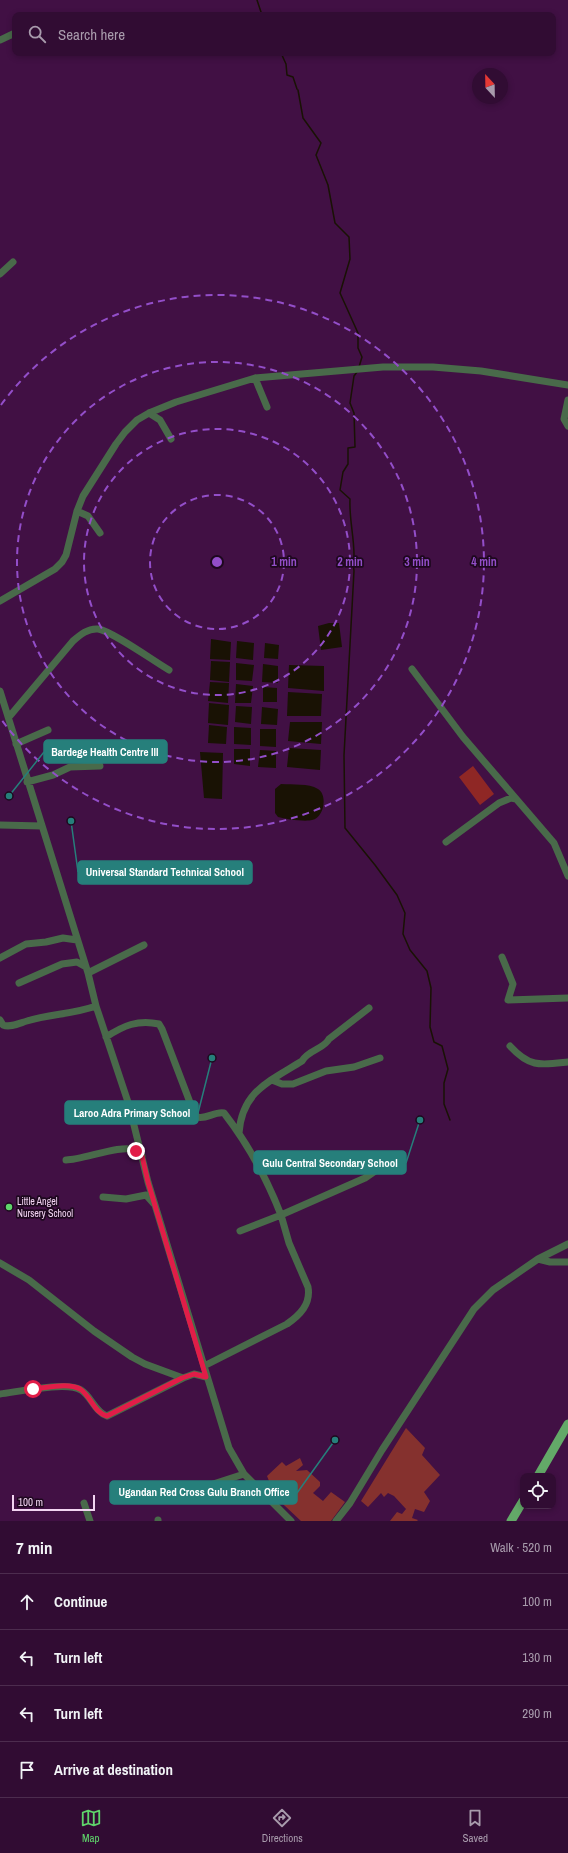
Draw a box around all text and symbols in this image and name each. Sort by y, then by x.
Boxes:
search box [12,12,556,56]
icon: search [26,23,48,45]
text: Search here [58,24,125,45]
north arrow [472,68,508,104]
text: 1 min [271,554,297,570]
text: 2 min [337,554,363,570]
text: 3 min [404,554,430,570]
text: 4 min [471,554,497,570]
centre of rings [210,555,224,569]
callout: Bardege Health Centre lll [44,740,167,763]
text: Bardege Health Centre lll [51,745,159,759]
callout: Universal Standard Technical School [78,861,252,884]
text: Universal Standard Technical School [86,865,244,879]
callout: Laroo Adra Primary School [65,1101,198,1124]
text: Laroo Adra Primary School [74,1106,190,1120]
route end [127,1142,145,1160]
callout: Gulu Central Secondary School [254,1151,406,1174]
text: Gulu Central Secondary School [262,1156,398,1170]
place label: Little Angel Nursery School [17,1195,73,1220]
marker: Little Angel Nursery School [4,1202,14,1212]
route start [24,1380,42,1398]
map controls [520,1473,556,1509]
button: locate [520,1473,556,1509]
callout: Ugandan Red Cross Gulu Branch Office [110,1481,297,1504]
text: Ugandan Red Cross Gulu Branch Office [119,1485,289,1499]
scale bar [12,1493,95,1512]
text: 100 m [18,1495,43,1509]
text: 7 min [16,1536,52,1559]
text: Walk · 520 m [490,1539,552,1556]
icon: ahead [16,1591,38,1613]
text: Continue [54,1591,107,1612]
text: 100 m [522,1593,552,1610]
icon: left [16,1647,38,1669]
text: Turn left [54,1647,102,1668]
text: 130 m [522,1649,552,1666]
icon: left [16,1703,38,1725]
text: Turn left [54,1703,102,1724]
text: 290 m [522,1705,552,1722]
icon: arrive [16,1759,38,1781]
text: Arrive at destination [54,1759,173,1780]
tab: Map [80,1807,102,1845]
tab: Directions [262,1807,303,1845]
tab: Saved [463,1807,488,1845]

